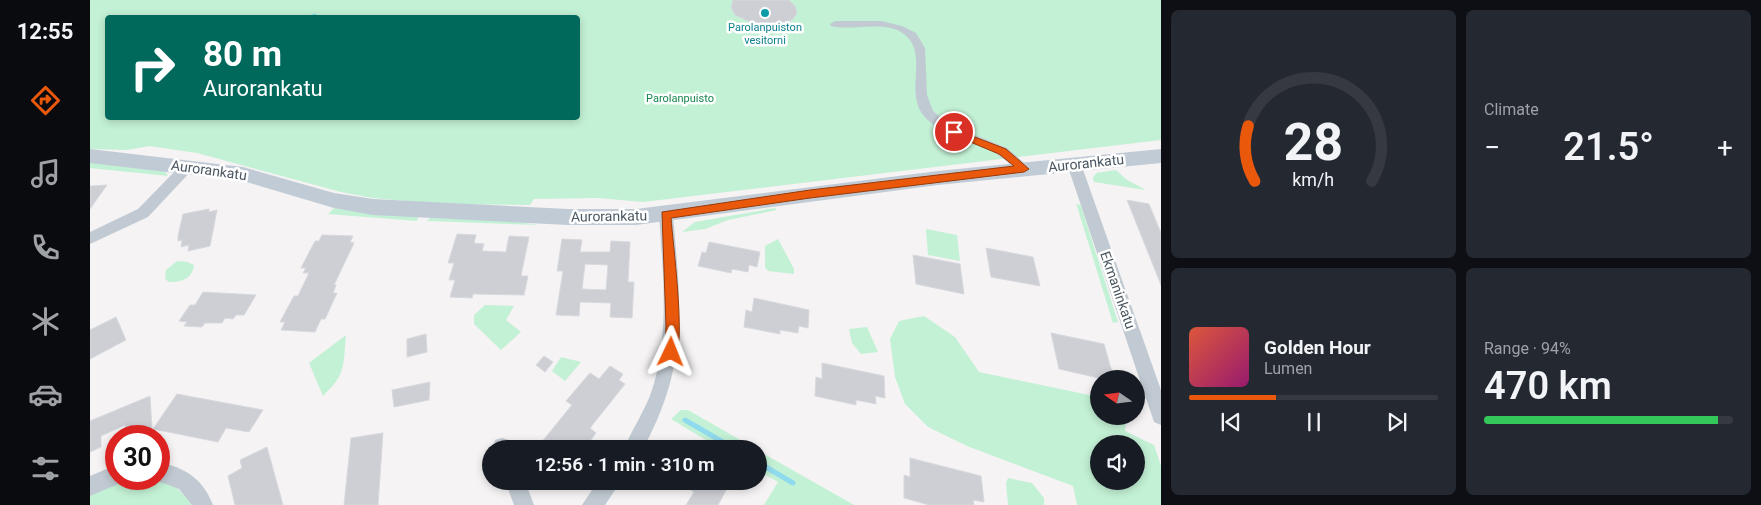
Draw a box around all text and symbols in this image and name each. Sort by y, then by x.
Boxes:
marker: Parolanpuiston vesitorni [759,7,771,19]
text: 12:55 [17,19,73,44]
place label: Parolanpuiston vesitorni [728,21,802,47]
text: 80 m [203,34,282,75]
icon: right [120,35,185,100]
text: Aurorankatu [203,76,323,101]
icon: directions [28,83,63,118]
park label: Parolanpuisto [646,92,714,105]
text: Climate [1484,100,1539,119]
pin [933,111,975,153]
text: 28 [1284,112,1343,173]
icon: arrive [940,118,968,146]
text: 21.5° [1563,125,1654,169]
text: − [1484,131,1500,164]
text: + [1717,131,1733,164]
street label: Aurorankatu [1047,151,1125,175]
icon: music [28,156,63,191]
street label: Aurorankatu [170,157,248,183]
text: km/h [1293,169,1334,190]
street label: Aurorankatu [571,207,647,225]
icon: phone [28,230,63,265]
street label: Ekmaninkatu [1097,249,1139,331]
icon: climate [28,304,63,339]
position arrow [644,325,696,377]
text: Golden Hour [1264,336,1371,359]
text: Range · 94% [1484,339,1571,358]
text: Lumen [1264,359,1312,378]
text: 470 km [1484,364,1612,408]
north arrow [1090,370,1145,425]
map controls [1090,370,1145,490]
icon: car [28,377,63,412]
icon: previous [1217,408,1245,436]
icon: pause [1300,408,1328,436]
icon: next [1383,408,1411,436]
speed limit sign: 30 [105,425,170,490]
button: sound [1090,435,1145,490]
icon: filters [28,451,63,486]
text: 12:56 · 1 min · 310 m [534,453,715,476]

